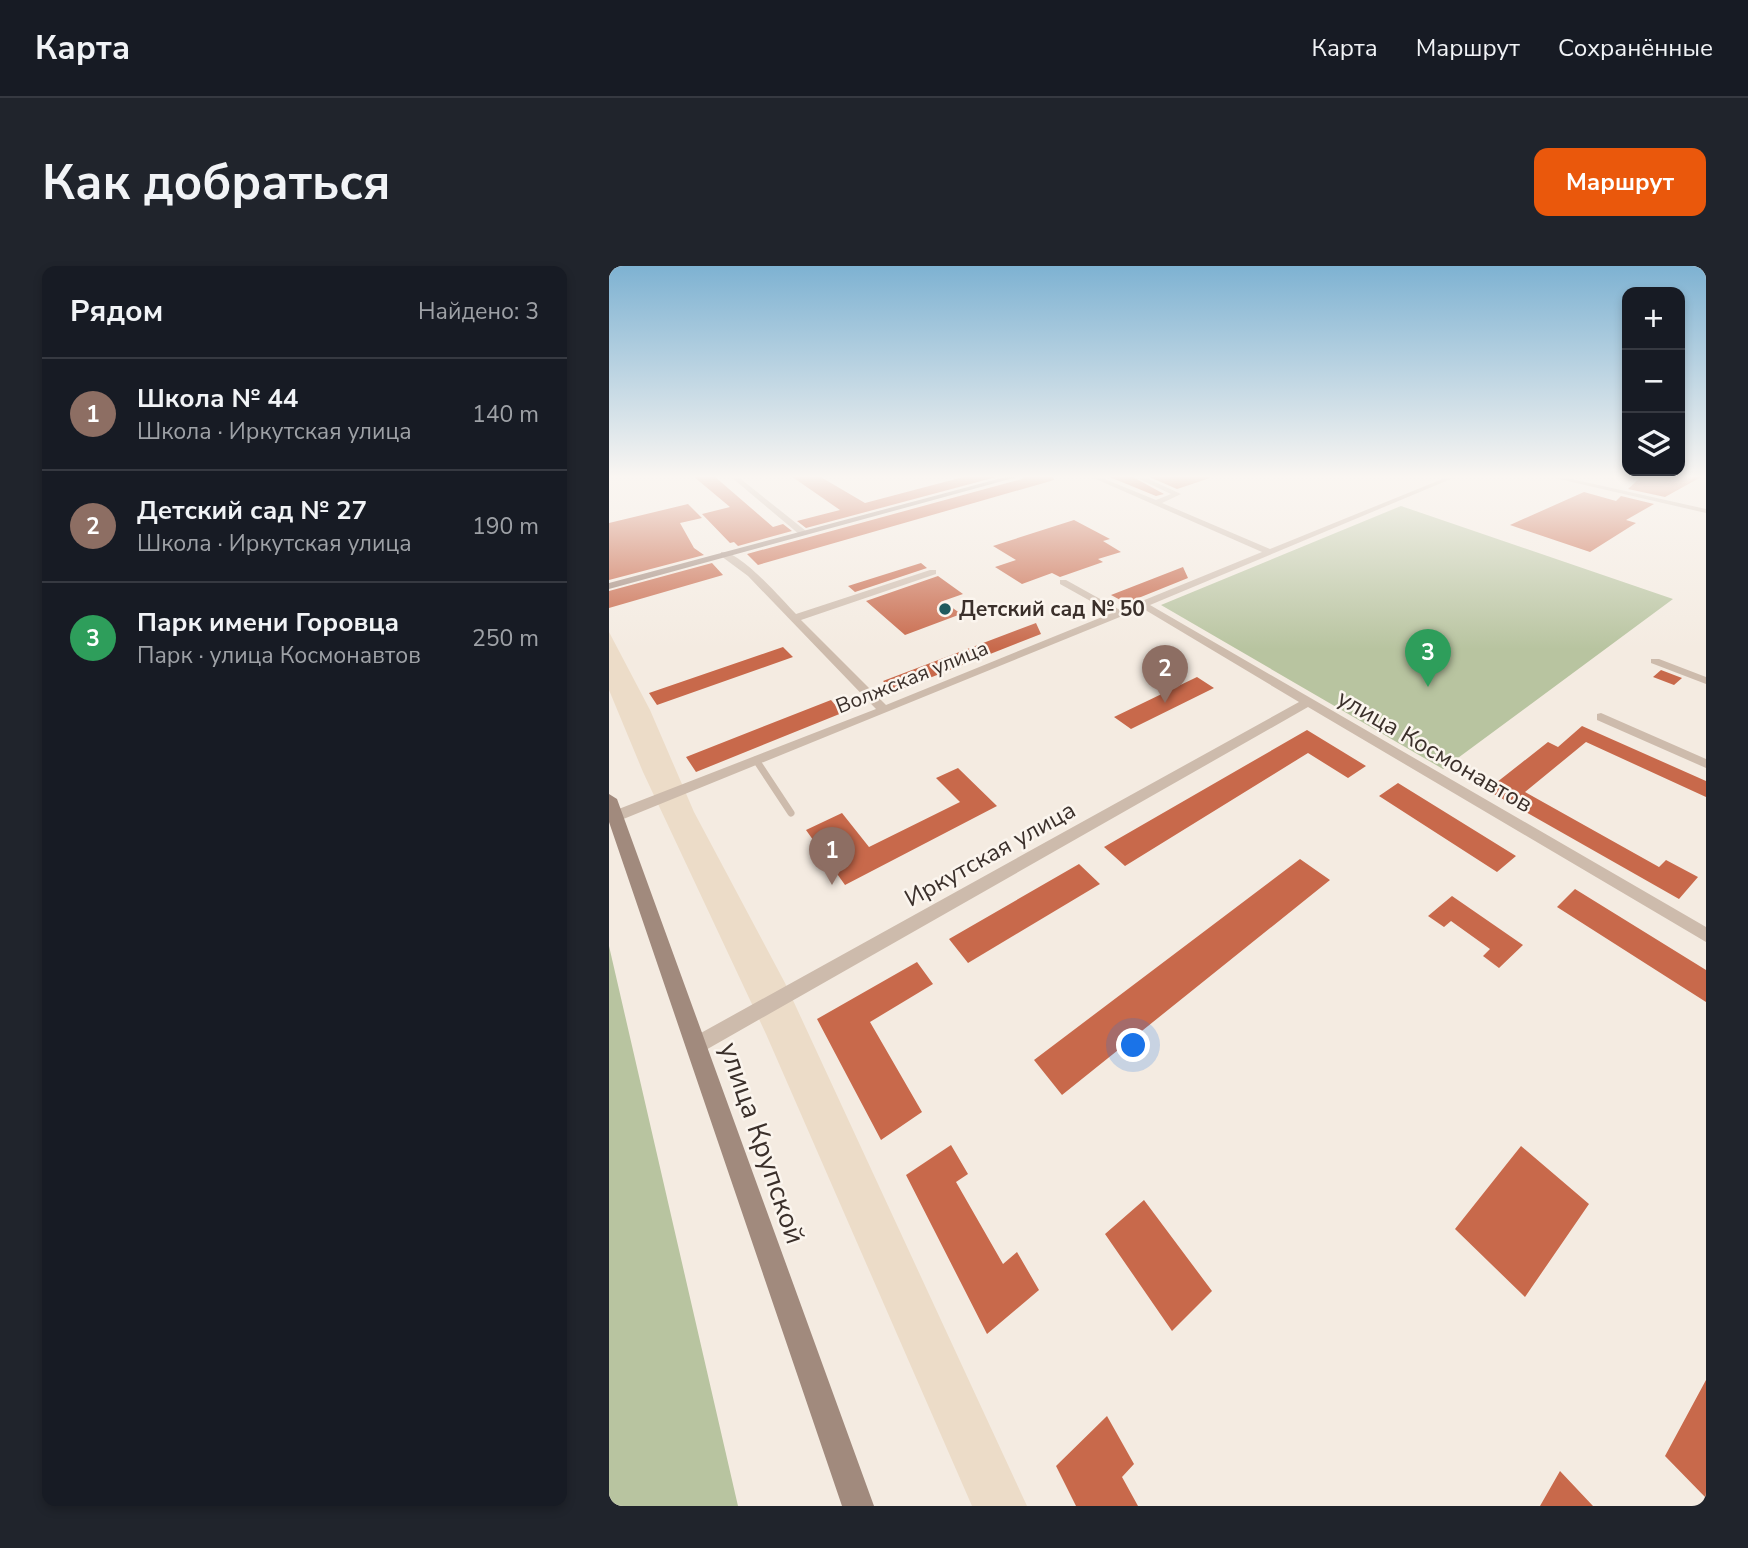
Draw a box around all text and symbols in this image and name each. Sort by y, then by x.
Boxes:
text: Карта [35,26,130,71]
text: Карта [1312,32,1378,64]
text: Маршрут [1416,32,1520,64]
text: Сохранённые [1558,32,1713,64]
button: Маршрут [1534,148,1706,216]
text: Как добраться [42,149,390,216]
map controls [1622,287,1685,476]
button: + [1622,287,1685,350]
text: Рядом [70,291,163,332]
text: Найдено: 3 [418,296,539,327]
button: − [1622,350,1685,413]
text: Школа № 44 [137,381,298,416]
text: 1 [86,399,100,430]
text: 140 m [472,399,539,430]
button: layers [1622,413,1685,476]
text: Школа · Иркутская улица [137,416,412,447]
text: Детский сад № 27 [137,493,367,528]
text: 2 [86,511,100,542]
text: 190 m [472,511,539,542]
text: Школа · Иркутская улица [137,528,412,559]
place label: Детский сад № 50 [959,595,1145,623]
marker: Детский сад № 50 [937,601,953,617]
text: Парк имени Горовца [137,605,399,640]
text: 3 [86,623,100,654]
text: 250 m [472,623,539,654]
pin: 3 [1405,629,1451,687]
street label: Волжская улица [832,634,992,720]
text: Парк · улица Космонавтов [137,640,421,671]
pin: 2 [1142,645,1188,703]
street label: улица Космонавтов [1332,682,1538,820]
street label: Иркутская улица [899,794,1081,914]
pin: 1 [809,827,855,885]
your location [1116,1028,1150,1062]
street label: улица Крупской [710,1037,814,1249]

